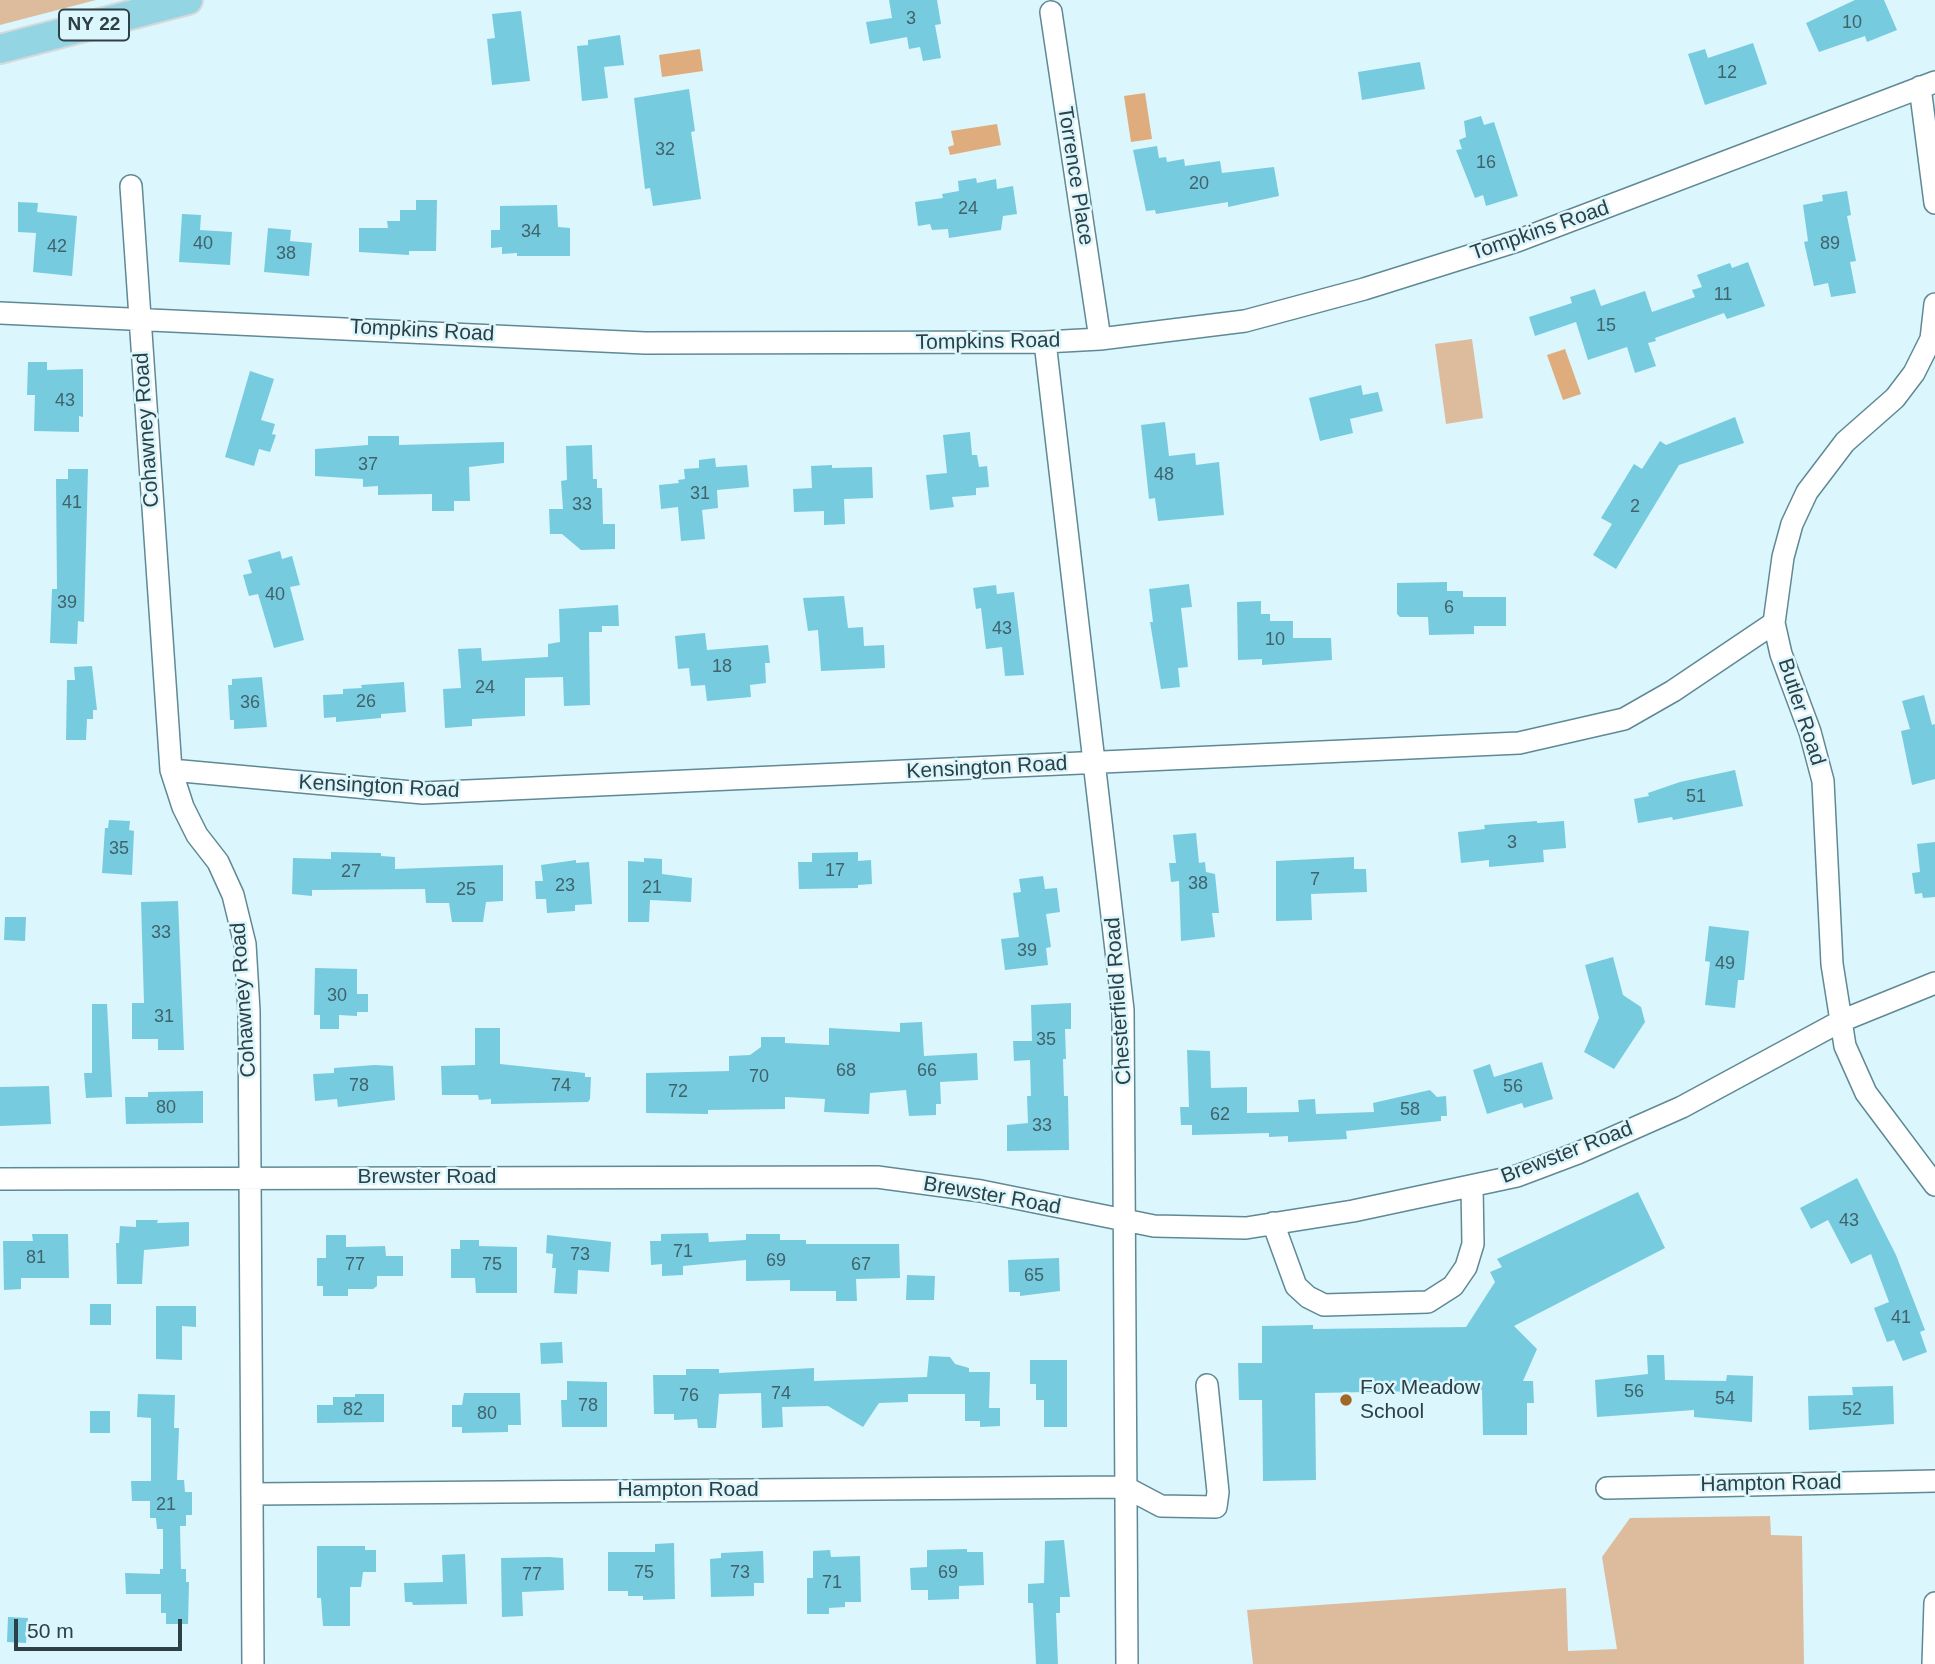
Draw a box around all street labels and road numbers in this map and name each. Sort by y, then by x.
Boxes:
road number: NY 22 [59,10,129,41]
street label: Torrence Place [1052,105,1098,247]
street label: Tompkins Road [1467,196,1613,266]
street label: Tompkins Road [349,315,495,347]
street label: Tompkins Road [915,328,1061,356]
street label: Cohawney Road [129,352,165,508]
street label: Butler Road [1772,655,1830,769]
street label: Kensington Road [906,751,1068,785]
street label: Kensington Road [298,770,460,804]
street label: Chesterfield Road [1101,916,1137,1086]
street label: Cohawney Road [226,922,262,1078]
street label: Brewster Road [1498,1116,1636,1190]
street label: Brewster Road [358,1164,496,1190]
street label: Brewster Road [921,1172,1063,1220]
street label: Hampton Road [1700,1470,1842,1498]
street label: Hampton Road [617,1477,759,1503]

